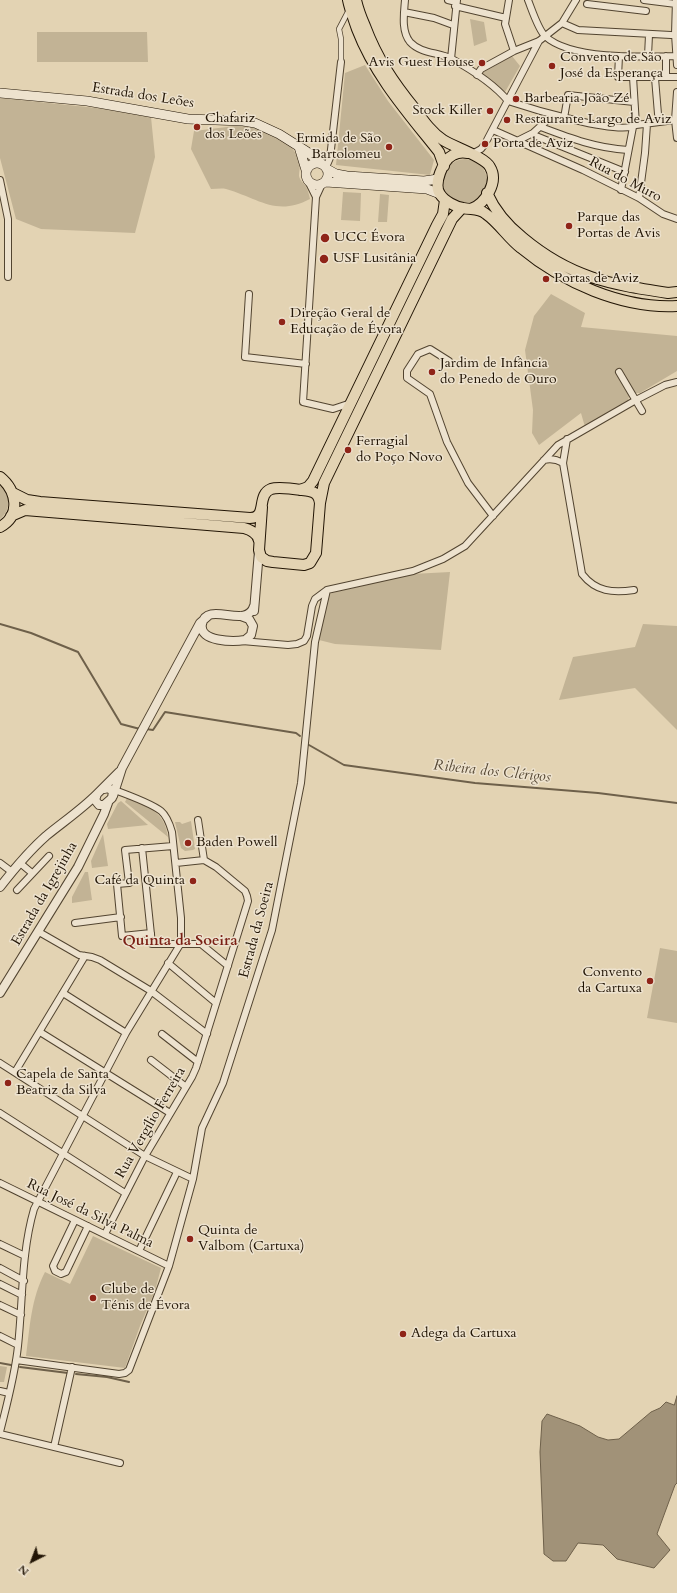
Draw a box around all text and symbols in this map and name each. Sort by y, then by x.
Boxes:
place label: Convento de São José da Esperança [560,50,663,82]
place label: Avis Guest House [369,55,474,71]
marker: Avis Guest House [477,58,487,68]
marker: Convento de São José da Esperança [547,61,557,71]
street label: Estrada dos Leões [91,80,195,112]
place label: Barbearia João Zé [524,91,630,107]
marker: Barbearia João Zé [511,94,521,104]
place label: Stock Killer [412,103,482,119]
marker: Stock Killer [485,106,495,116]
place label: Chafariz dos Leões [205,111,262,144]
place label: Restaurante Largo de Aviz [515,112,671,128]
marker: Restaurante Largo de Aviz [502,115,512,125]
marker: Chafariz dos Leões [192,122,202,132]
place label: Ermida de São Bartolomeu [296,131,381,164]
place label: Porta de Aviz [493,136,573,152]
marker: Porta de Aviz [480,139,490,149]
marker: Ermida de São Bartolomeu [384,142,394,152]
street label: Rua do Muro [586,154,664,206]
place label: Parque das Portas de Avis [577,210,660,242]
marker: Parque das Portas de Avis [564,221,574,231]
place label: UCC Évora [334,230,405,246]
marker: UCC Évora [319,232,331,244]
place label: USF Lusitânia [333,251,416,267]
marker: USF Lusitânia [318,253,330,265]
place label: Portas de Aviz [554,271,639,287]
marker: Portas de Aviz [541,274,551,284]
place label: Direção Geral de Educação de Évora [290,306,402,338]
marker: Direção Geral de Educação de Évora [277,317,287,327]
place label: Jardim de Infância do Penedo de Ouro [440,356,557,388]
marker: Jardim de Infância do Penedo de Ouro [427,367,437,377]
place label: Ferragial do Poço Novo [356,434,442,466]
marker: Ferragial do Poço Novo [343,445,353,455]
water label: Ribeira dos Clérigos [432,757,552,787]
place label: Baden Powell [196,835,278,851]
marker: Baden Powell [183,838,193,848]
street label: Estrada da Igrejinha [8,839,82,949]
place label: Café da Quinta [94,873,185,889]
marker: Café da Quinta [188,876,198,886]
street label: Estrada da Soeira [236,880,278,980]
district label: Quinta da Soeira [122,933,238,951]
place label: Convento da Cartuxa [578,965,642,998]
marker: Convento da Cartuxa [645,976,655,986]
street label: Rua Vergílio Ferreira [112,1064,190,1182]
place label: Capela de Santa Beatriz da Silva [16,1067,109,1100]
marker: Capela de Santa Beatriz da Silva [3,1078,13,1088]
street label: Rua José da Silva Palma [24,1176,156,1252]
place label: Quinta de Valbom (Cartuxa) [198,1223,304,1256]
marker: Quinta de Valbom (Cartuxa) [185,1234,195,1244]
place label: Clube de Ténis de Évora [101,1282,190,1314]
marker: Clube de Ténis de Évora [88,1293,98,1303]
place label: Adega da Cartuxa [411,1326,517,1342]
marker: Adega da Cartuxa [398,1329,408,1339]
north arrow [12,1541,52,1581]
text: N [15,1562,32,1579]

